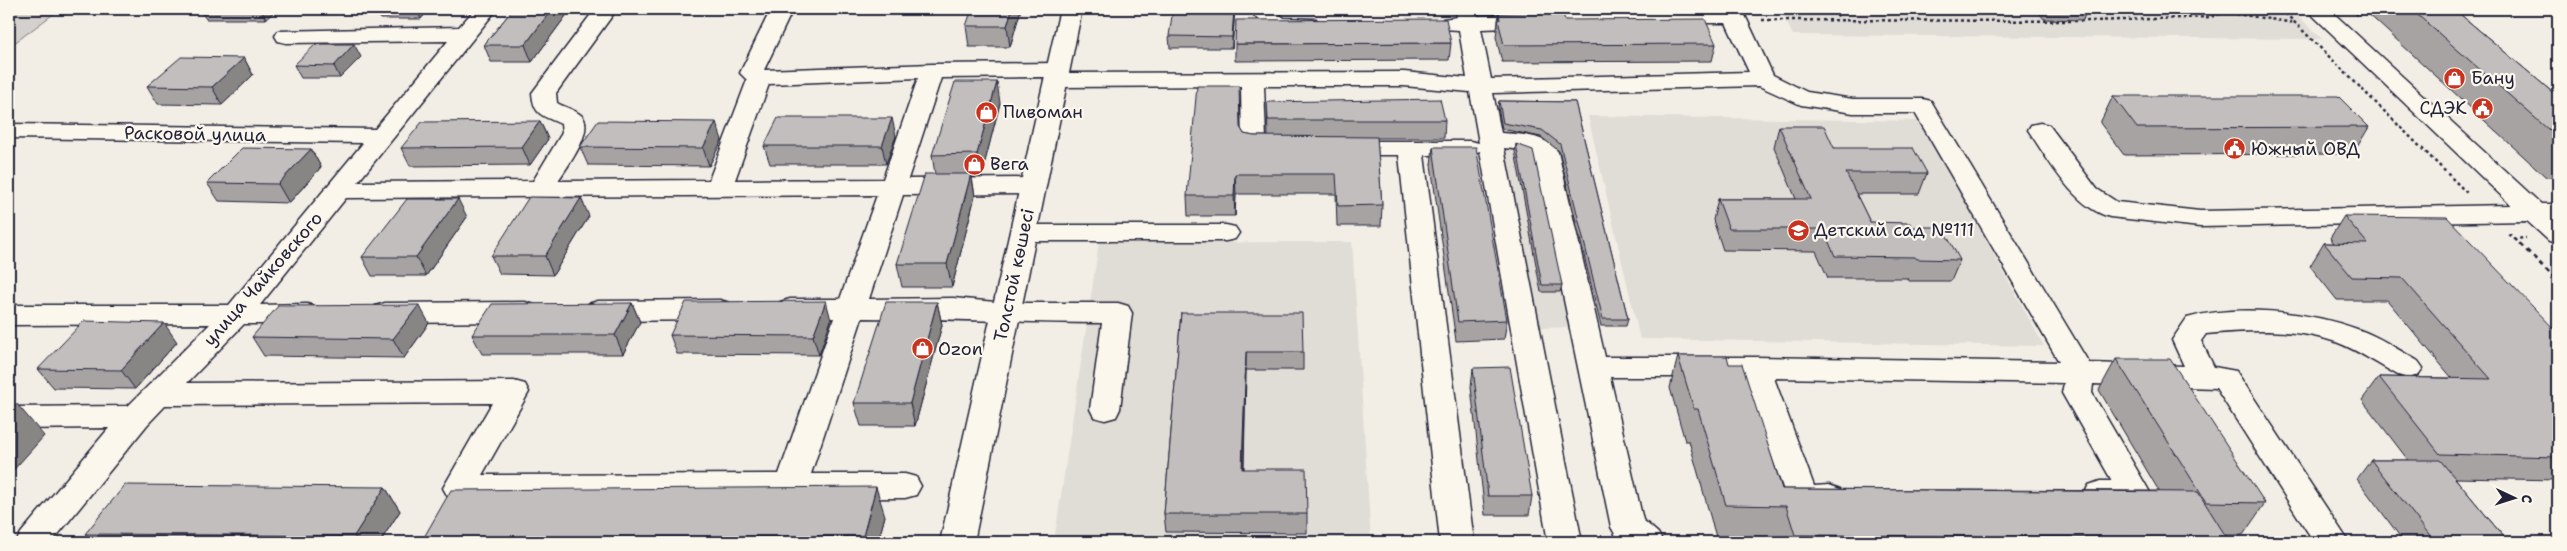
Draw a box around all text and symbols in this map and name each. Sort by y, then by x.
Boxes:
shop icon: Бану [2443,66,2467,90]
place label: Бану [2471,66,2515,90]
place label: СДЭК [2420,96,2467,120]
public building icon: СДЭК [2471,96,2495,120]
shop icon: Пивоман [975,100,999,124]
place label: Пивоман [1003,100,1083,124]
street label: Расковой улица [124,121,266,147]
public building icon: Южный ОВД [2223,137,2247,161]
place label: Южный ОВД [2251,137,2360,161]
shop icon: Вега [962,152,986,176]
place label: Вега [990,152,1029,176]
street label: Толстой көшесі [988,206,1040,344]
street label: улица Чайковского [198,207,328,351]
school or university icon: Детский сад №111 [1786,218,1810,242]
place label: Детский сад №111 [1814,218,1974,242]
shop icon: Ozon [910,337,934,361]
place label: Ozon [938,337,983,361]
north arrow [2490,474,2540,524]
text: С [2518,494,2536,504]

